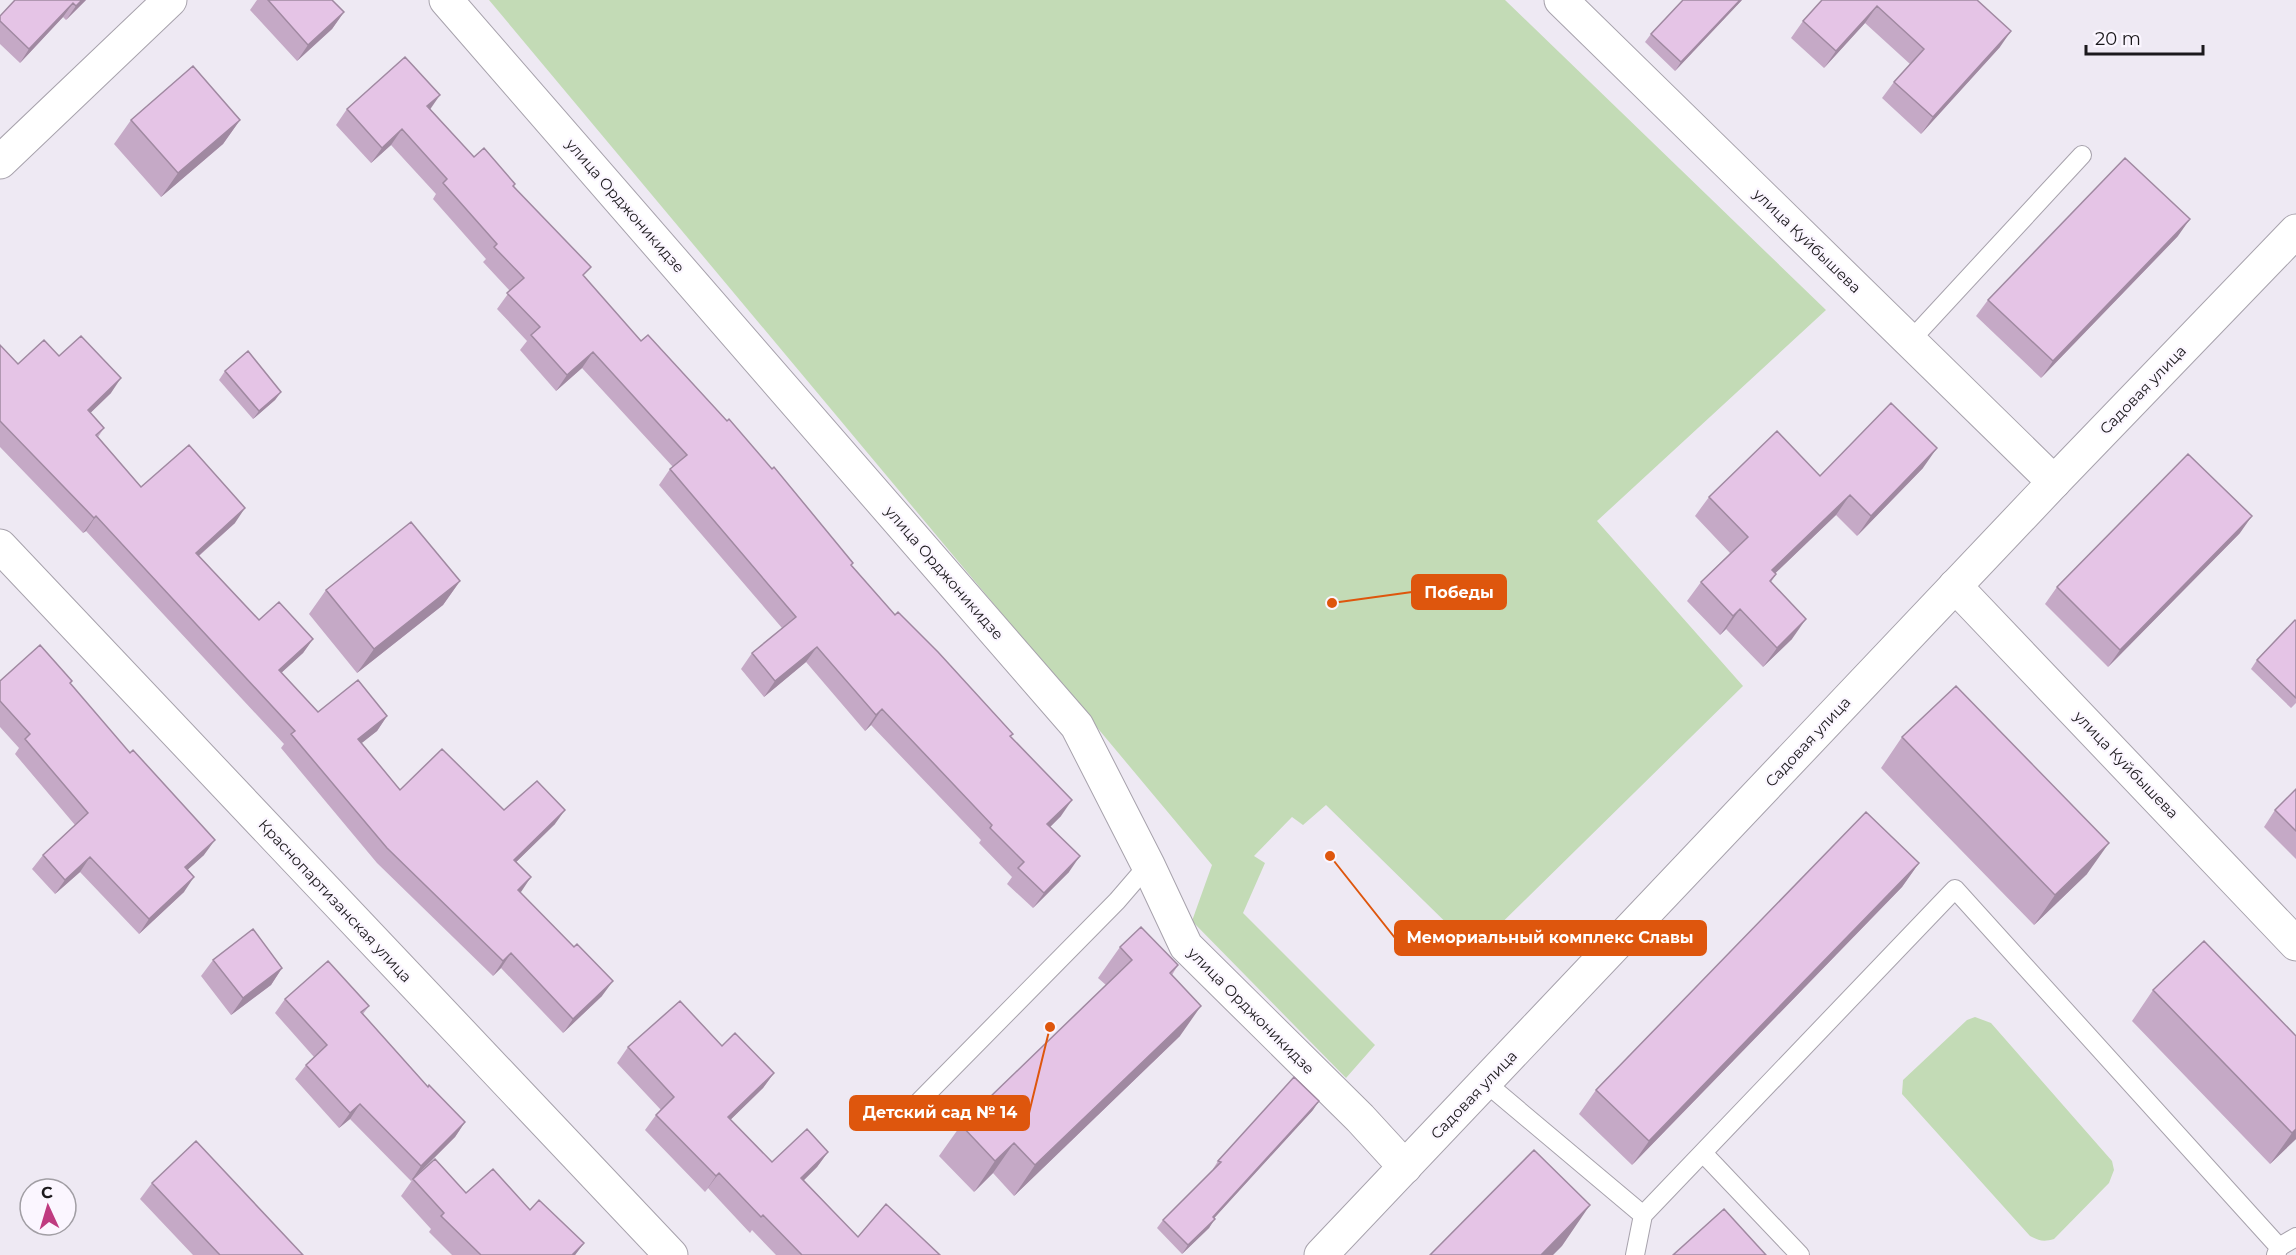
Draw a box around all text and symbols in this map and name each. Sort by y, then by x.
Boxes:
scale bar [2086,18,2203,56]
text: 20 m [2095,28,2141,50]
street label: улица Орджоникидзе [561,134,689,277]
street label: улица Куйбышева [1749,184,1865,297]
street label: Садовая улица [2095,341,2190,438]
street label: улица Орджоникидзе [880,501,1008,644]
callout: Победы [1412,575,1506,609]
text: Победы [1424,583,1494,602]
street label: Садовая улица [1761,693,1854,791]
street label: улица Куйбышева [2069,706,2183,822]
street label: Краснопартизанская улица [255,815,416,986]
callout: Мемориальный комплекс Славы [1395,921,1706,955]
text: Мемориальный комплекс Славы [1406,928,1694,947]
street label: улица Орджоникидзе [1183,942,1319,1078]
street label: Садовая улица [1426,1046,1521,1143]
callout: Детский сад № 14 [850,1096,1029,1130]
text: Детский сад № 14 [863,1103,1017,1122]
north arrow [18,1177,78,1237]
text: С [41,1183,54,1202]

